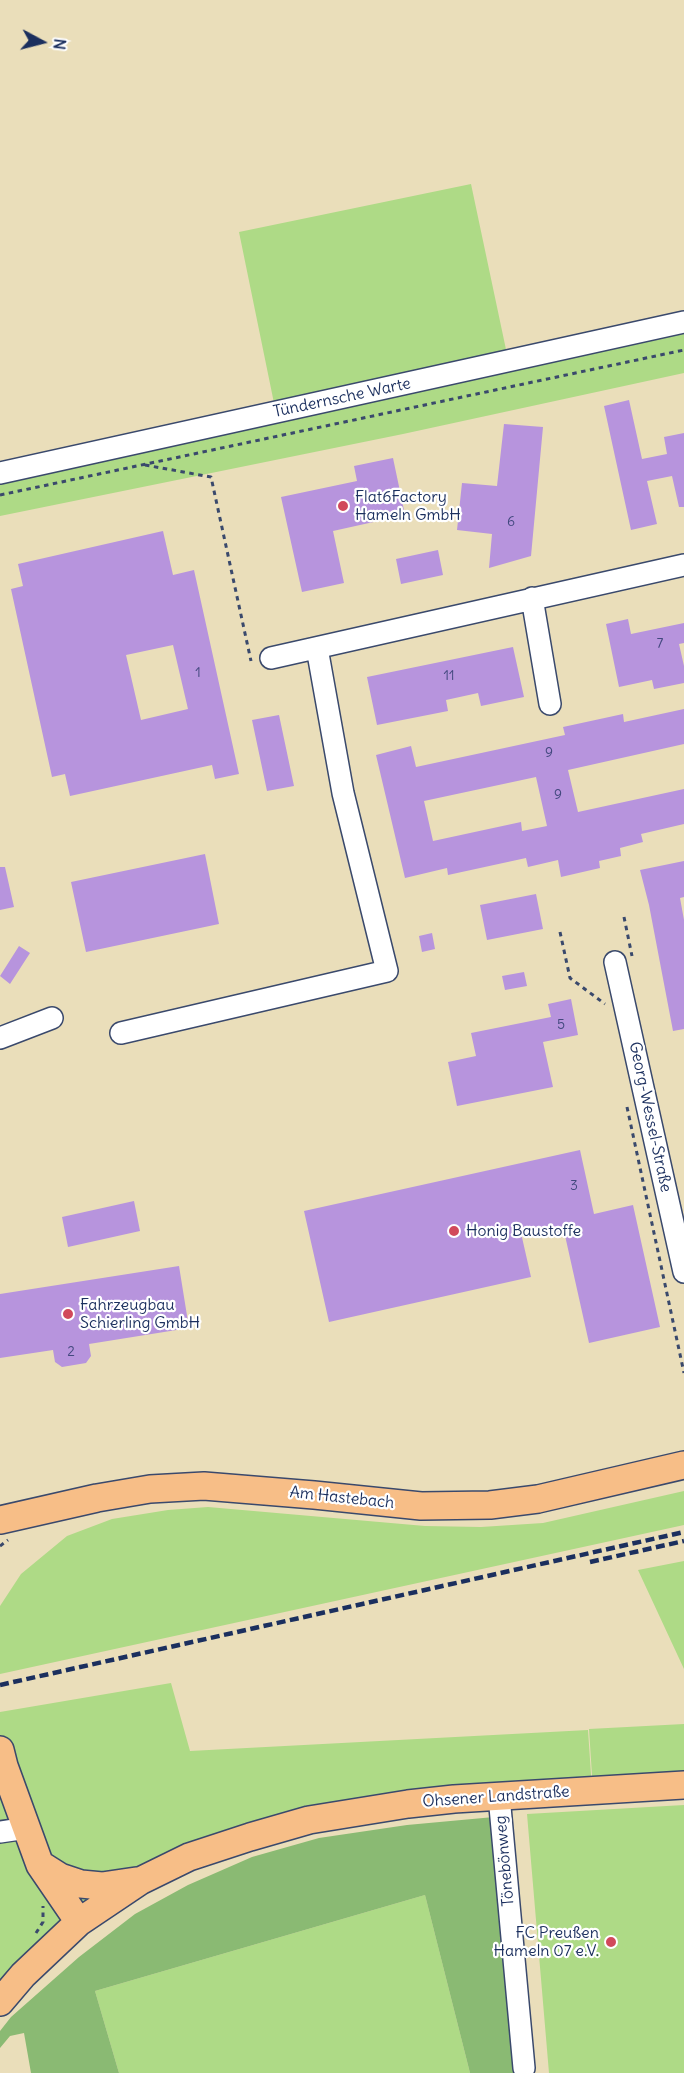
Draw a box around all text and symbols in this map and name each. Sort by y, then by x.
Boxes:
north arrow [12,12,72,72]
text: N [49,37,70,51]
street label: Tündernsche Warte [271,374,413,422]
place label: Flat6Factory Hameln GmbH [355,487,461,525]
marker: Flat6Factory Hameln GmbH [336,499,350,513]
house number: 6 [507,514,515,530]
house number: 7 [657,636,663,652]
house number: 1 [195,665,201,681]
house number: 11 [443,668,455,684]
house number: 9 [545,745,553,761]
house number: 9 [554,787,562,803]
house number: 5 [557,1017,565,1033]
street label: Georg-Wessel-Straße [625,1040,675,1194]
house number: 3 [570,1178,578,1194]
place label: Honig Baustoffe [466,1221,581,1241]
marker: Honig Baustoffe [447,1224,461,1238]
place label: Fahrzeugbau Schierling GmbH [80,1295,200,1333]
marker: Fahrzeugbau Schierling GmbH [61,1307,75,1321]
house number: 2 [67,1344,75,1360]
street label: Am Hastebach [289,1483,395,1513]
street label: Ohsener Landstraße [422,1782,570,1812]
street label: Tönebönweg [491,1815,519,1907]
place label: FC Preußen Hameln 07 e.V. [493,1923,599,1961]
marker: FC Preußen Hameln 07 e.V. [604,1935,618,1949]

